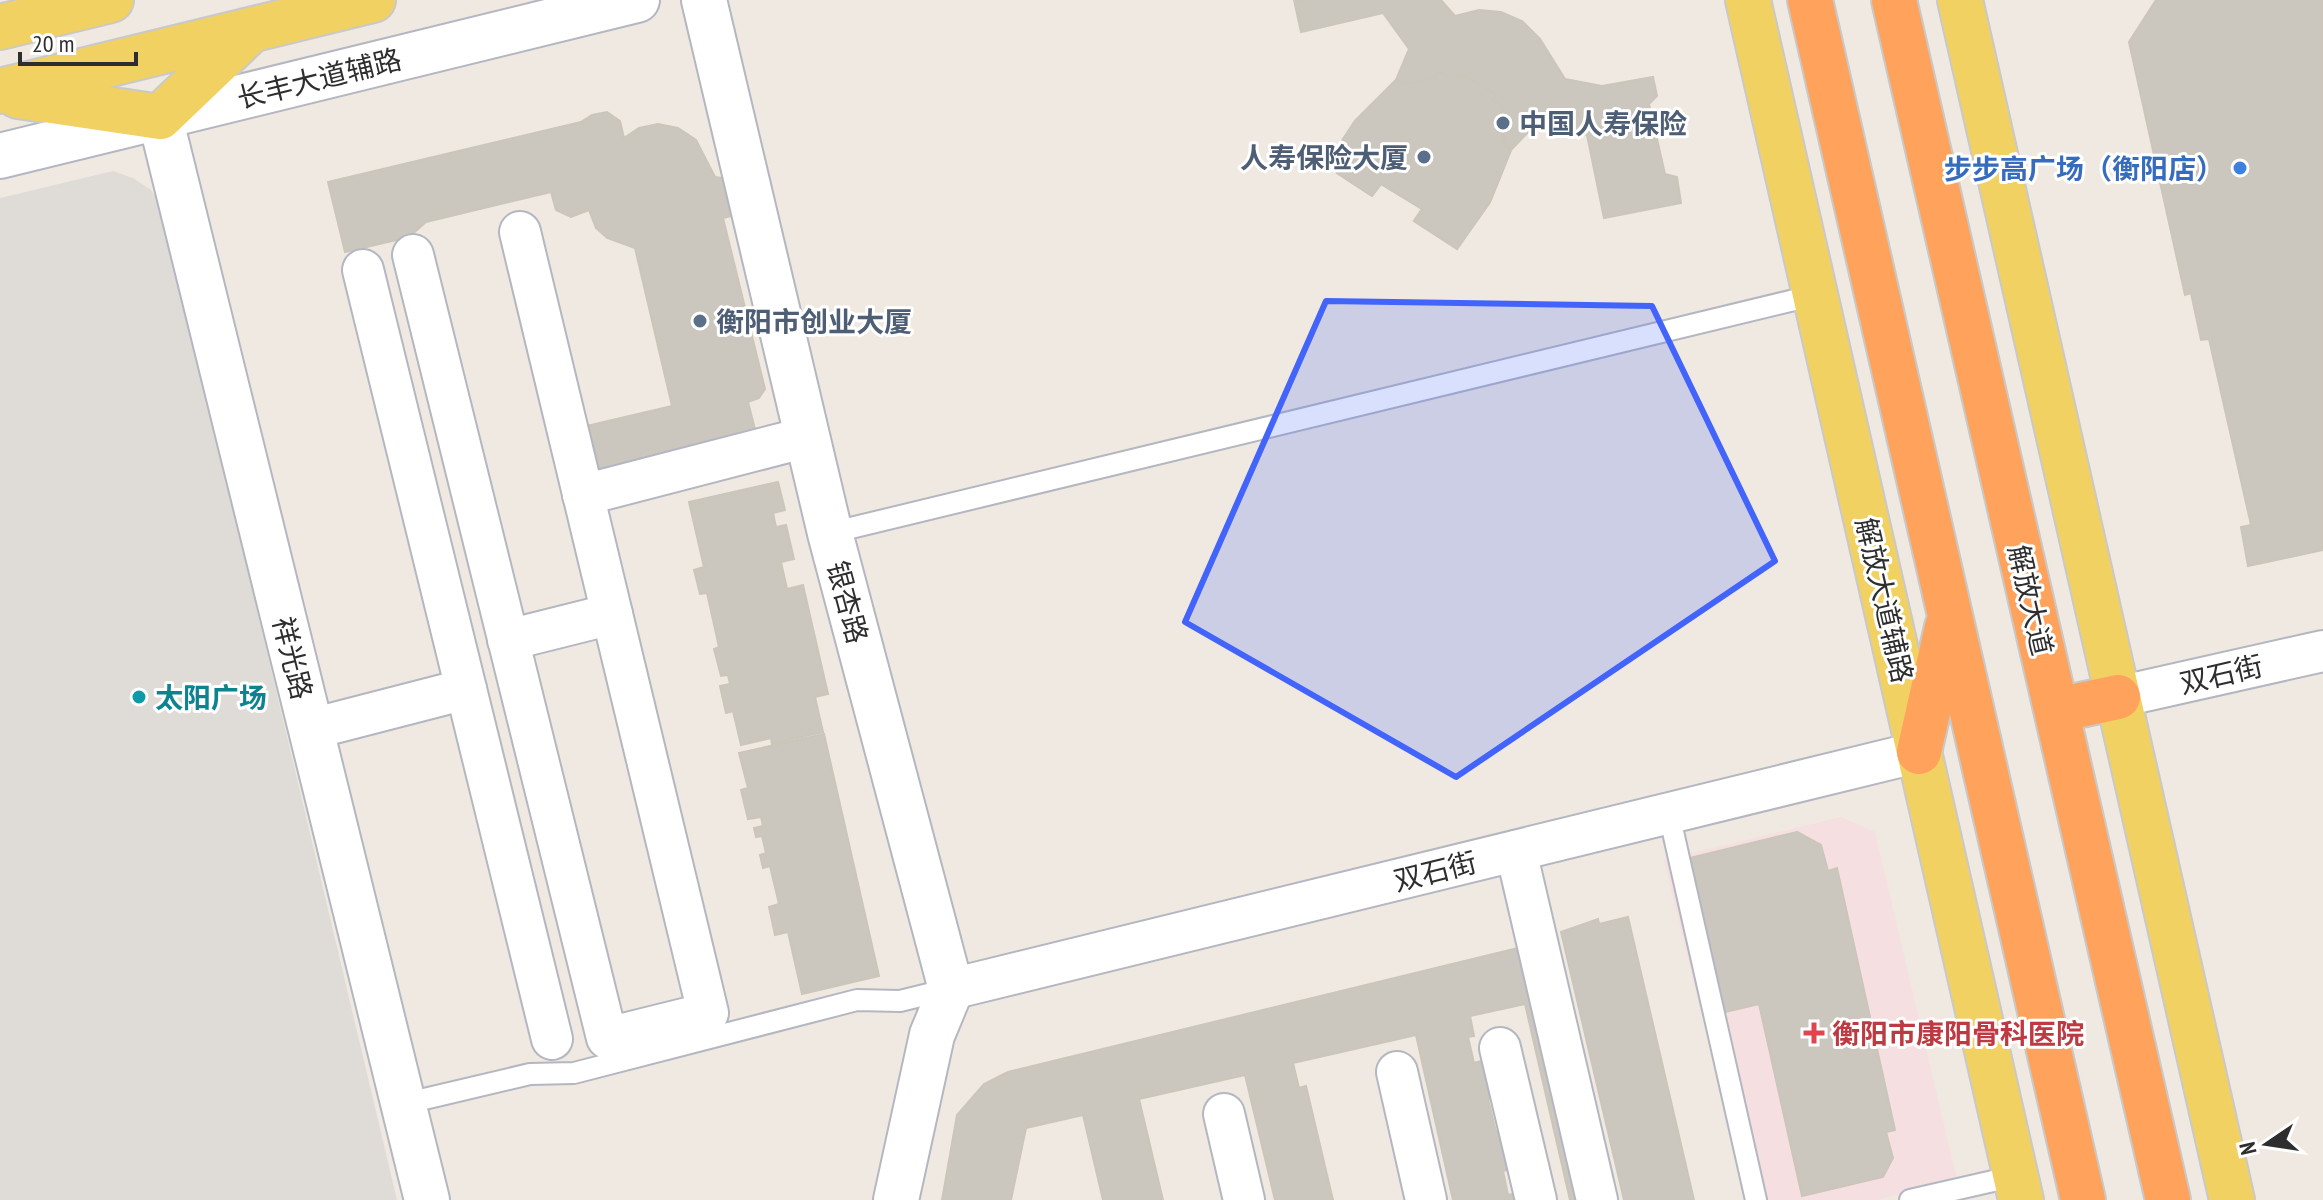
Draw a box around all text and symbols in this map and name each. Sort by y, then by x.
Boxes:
scale bar [20,16,136,66]
text: 20 m [32,28,74,59]
street label: 长丰大道辅路 [233,40,405,116]
place label: 中国人寿保险 [1519,105,1687,142]
marker: 中国人寿保险 [1494,114,1512,132]
place label: 人寿保险大厦 [1240,139,1408,176]
marker: 人寿保险大厦 [1415,148,1433,166]
place label: 步步高广场（衡阳店） [1944,150,2224,187]
marker: 步步高广场（衡阳店） [2231,159,2249,177]
place label: 衡阳市创业大厦 [716,303,912,340]
marker: 衡阳市创业大厦 [691,312,709,330]
street label: 解放大道辅路 [1848,514,1922,686]
street label: 解放大道 [2000,541,2062,659]
street label: 银杏路 [819,557,877,647]
street label: 祥光路 [265,613,321,703]
street label: 双石街 [2176,647,2266,701]
place label: 太阳广场 [155,679,267,716]
marker: 太阳广场 [130,688,148,706]
street label: 双石街 [1390,843,1480,899]
place label: 衡阳市康阳骨科医院 [1832,1015,2084,1052]
marker: 衡阳市康阳骨科医院 [1803,1022,1825,1044]
north arrow [2227,1104,2307,1184]
text: N [2233,1140,2262,1157]

